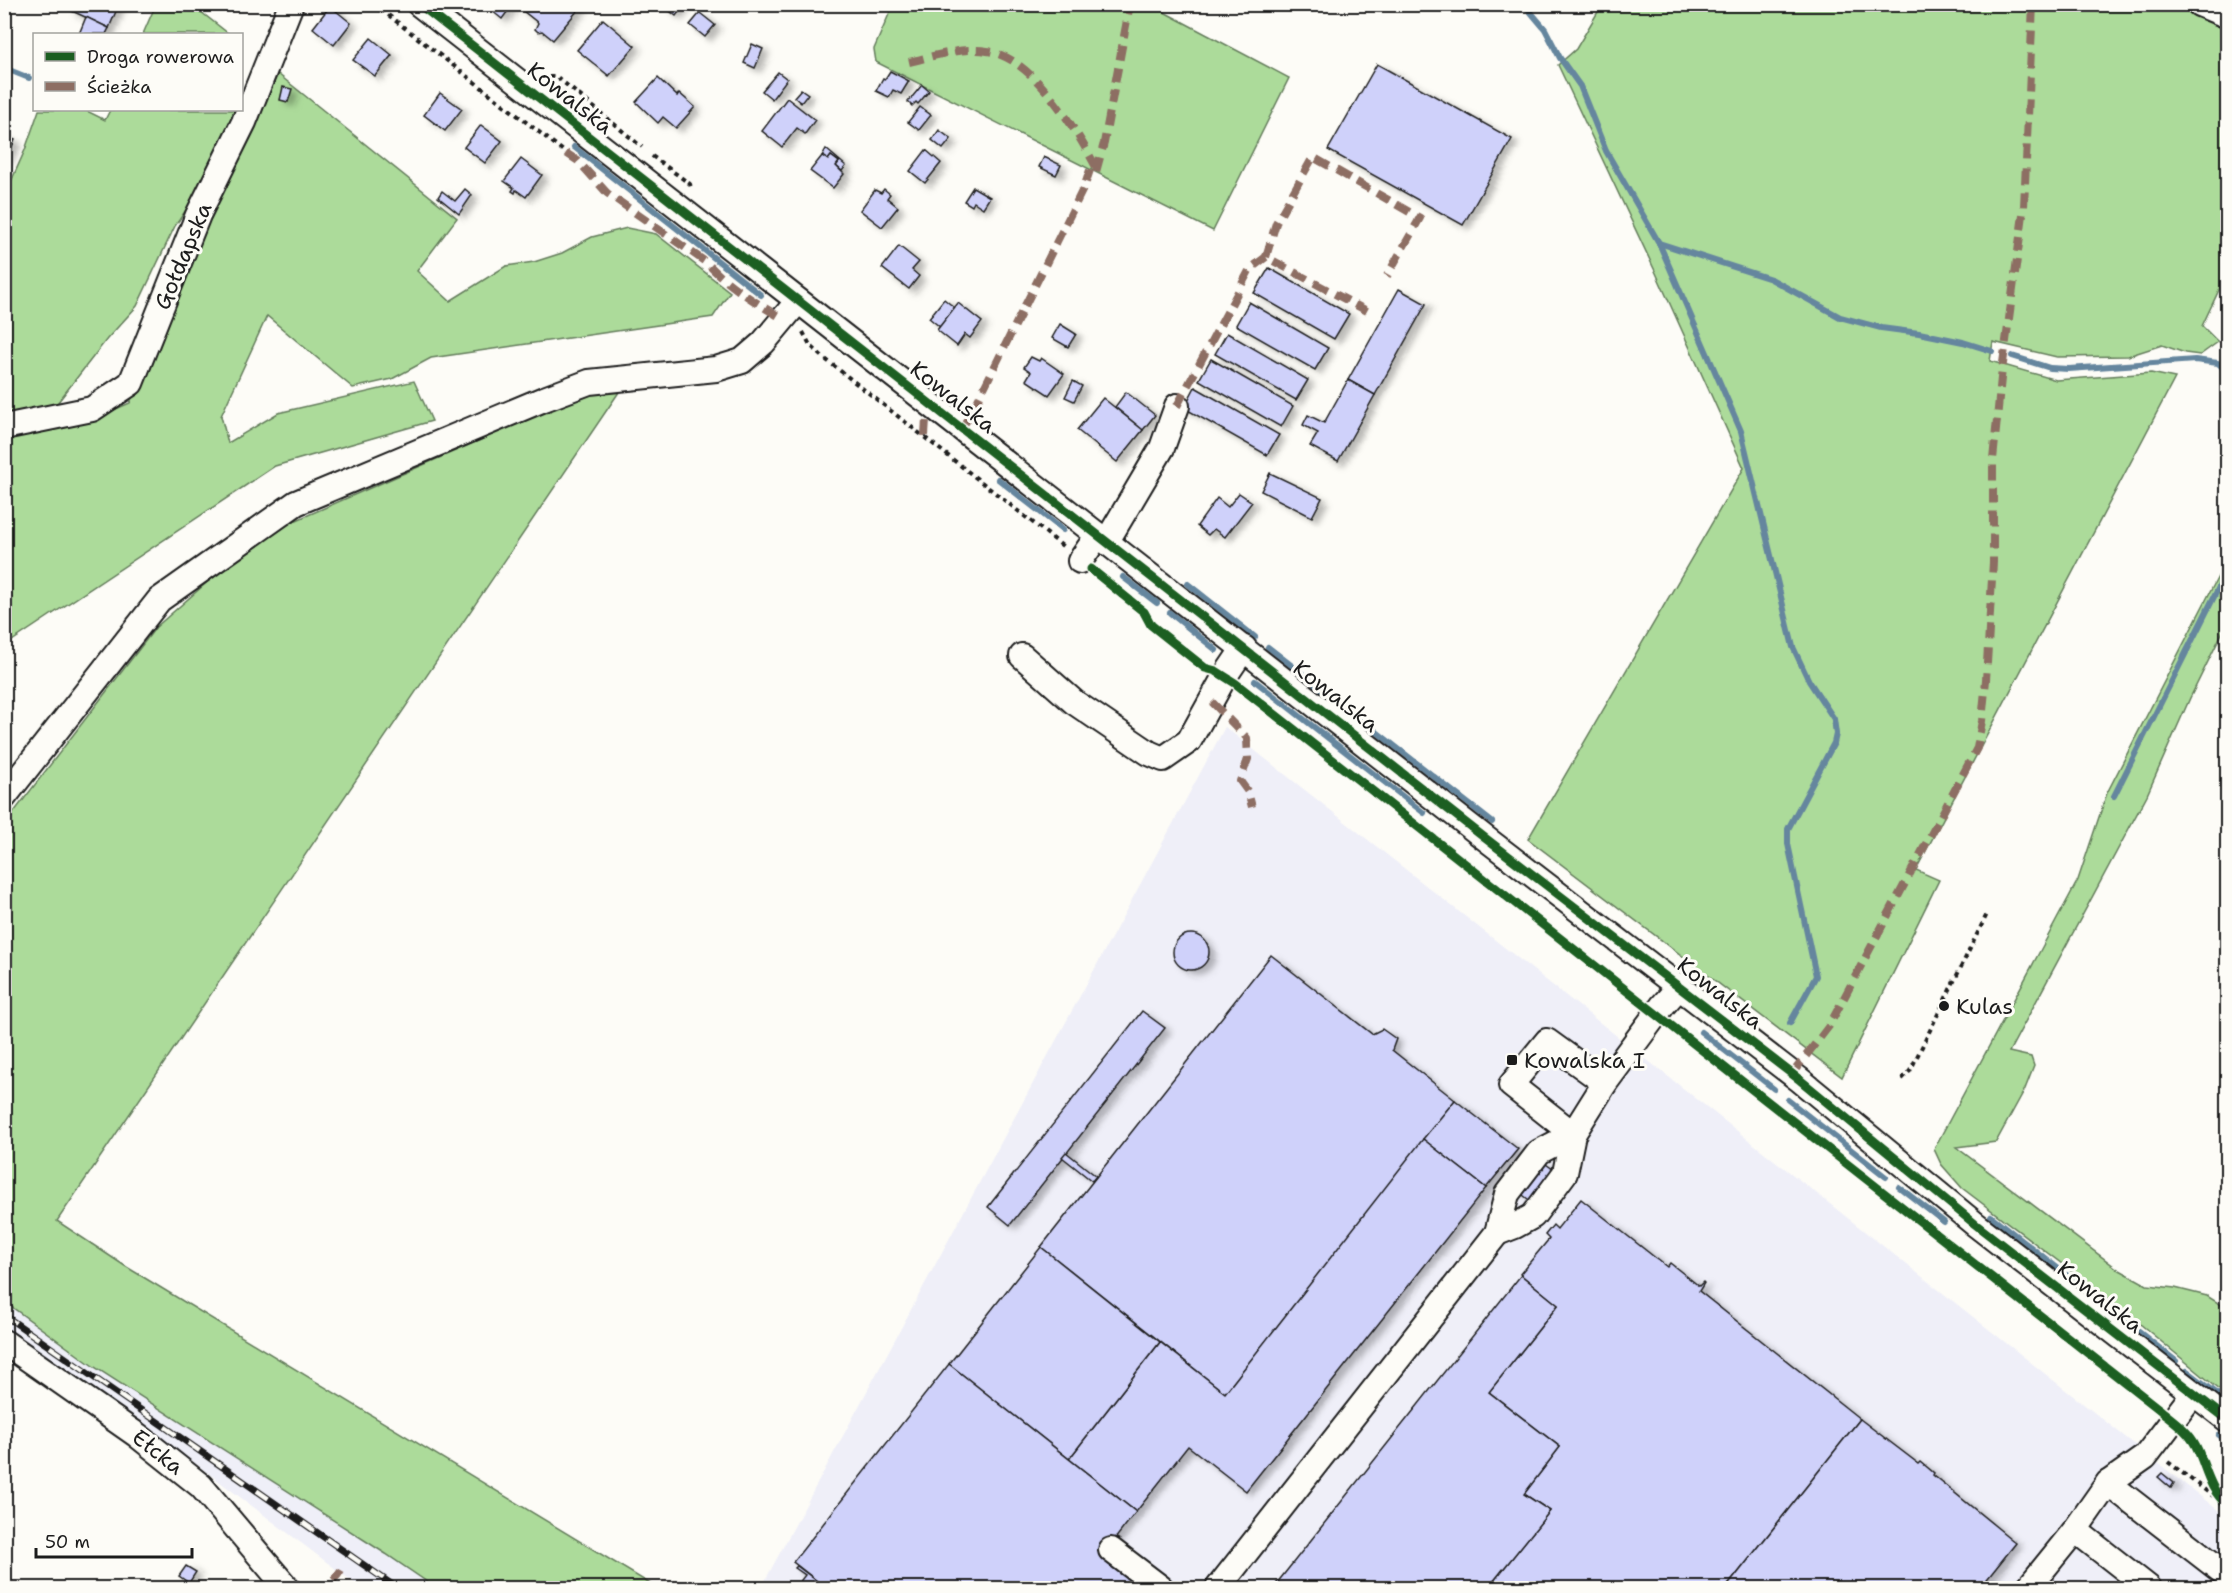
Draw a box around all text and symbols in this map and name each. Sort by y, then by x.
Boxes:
legend [33,33,243,111]
text: Droga rowerowa [87,45,234,69]
street label: Kowalska [521,55,619,141]
text: Ścieżka [87,75,151,99]
street label: Gołdapska [147,198,219,314]
street label: Kowalska [904,354,1002,440]
street label: Kowalska [1287,653,1385,739]
street label: Kowalska [1671,950,1769,1036]
place label: Kulas [1956,992,2013,1021]
marker: Kulas [1937,999,1951,1013]
place label: Kowalska I [1524,1046,1645,1075]
marker: Kowalska I [1505,1053,1519,1067]
street label: Kowalska [2051,1254,2149,1340]
street label: Ełcka [126,1423,190,1481]
scale bar [36,1521,192,1559]
text: 50 m [45,1530,90,1554]

